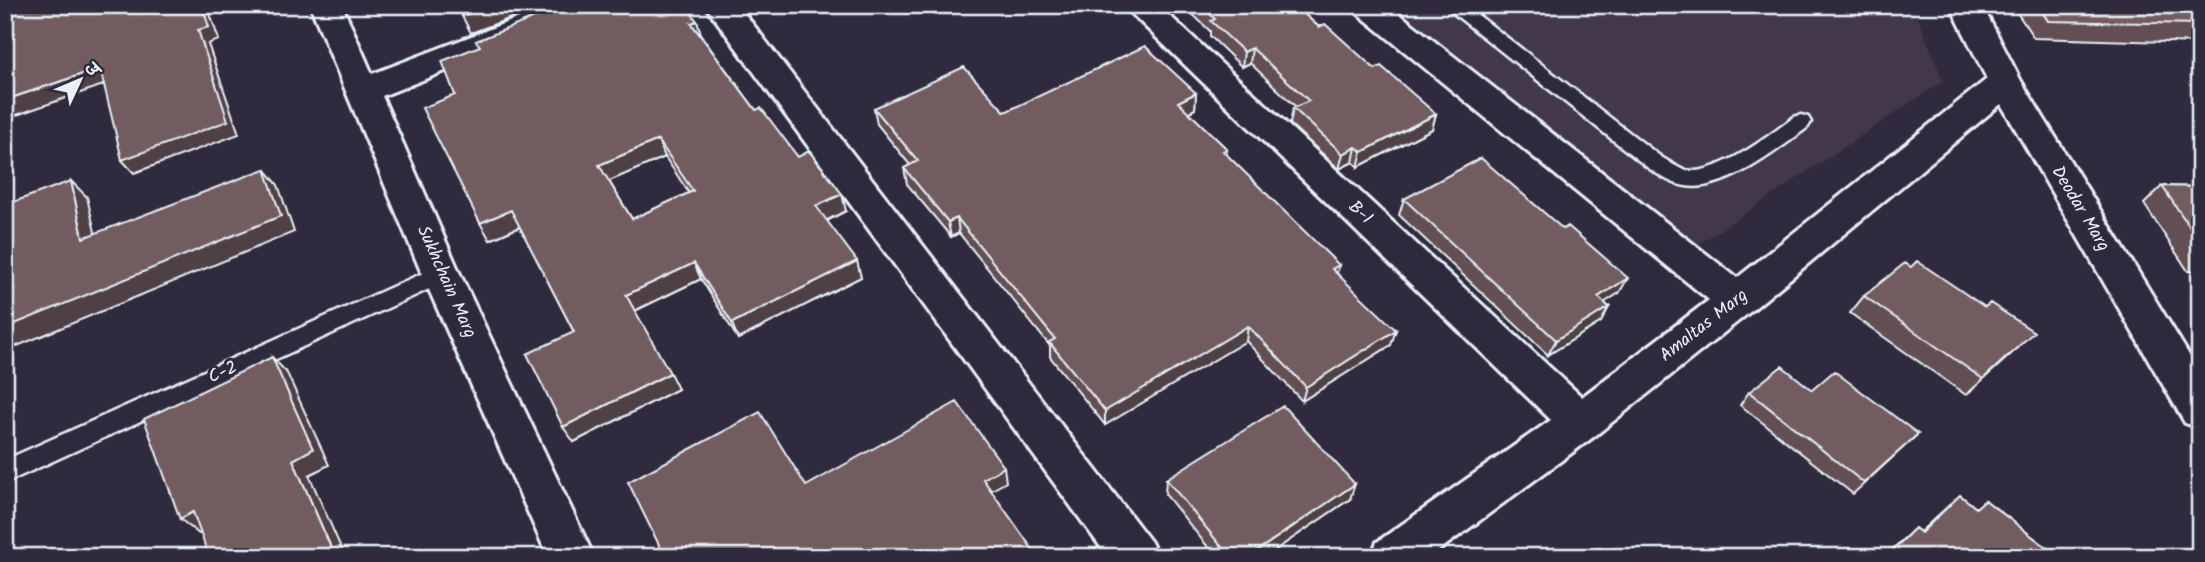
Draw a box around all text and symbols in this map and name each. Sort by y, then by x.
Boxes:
north arrow [46,46,116,116]
text: उ [76,55,109,87]
street label: Deodar Marg [2043,161,2117,257]
street label: B-1 [1341,194,1379,232]
street label: Sukhchain Marg [408,221,484,343]
street label: Amaltas Marg [1653,282,1755,370]
street label: C-2 [204,354,242,392]

